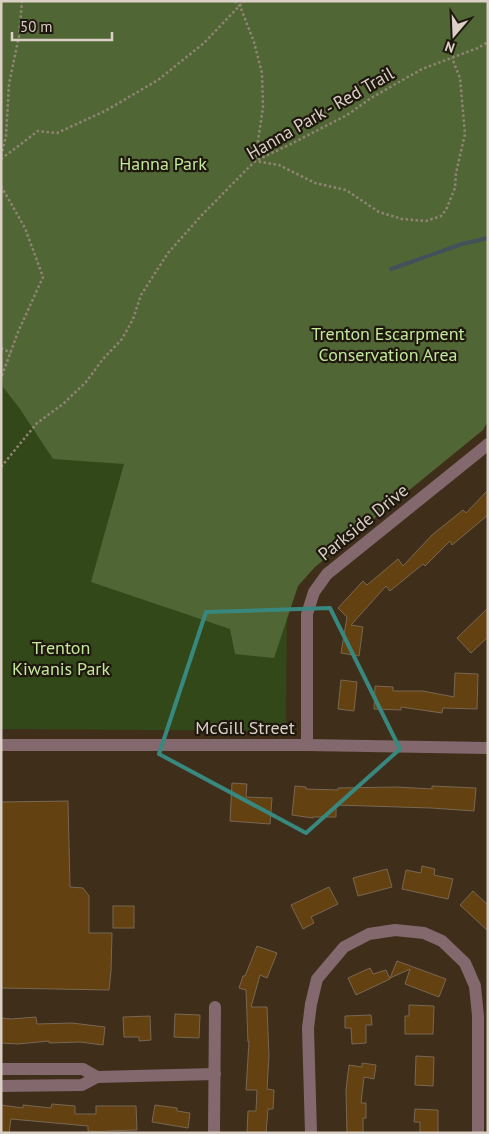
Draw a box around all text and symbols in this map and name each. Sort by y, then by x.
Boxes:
scale bar [12,10,112,42]
north arrow [429,10,479,60]
text: 50 m [20,17,53,36]
text: N [442,37,457,57]
street label: Hanna Park - Red Trail [242,61,398,165]
park label: Hanna Park [119,152,207,175]
park label: Trenton Escarpment Conservation Area [311,322,465,366]
street label: Parkside Drive [313,479,413,565]
park label: Trenton Kiwanis Park [12,636,110,680]
street label: McGill Street [195,716,295,739]

